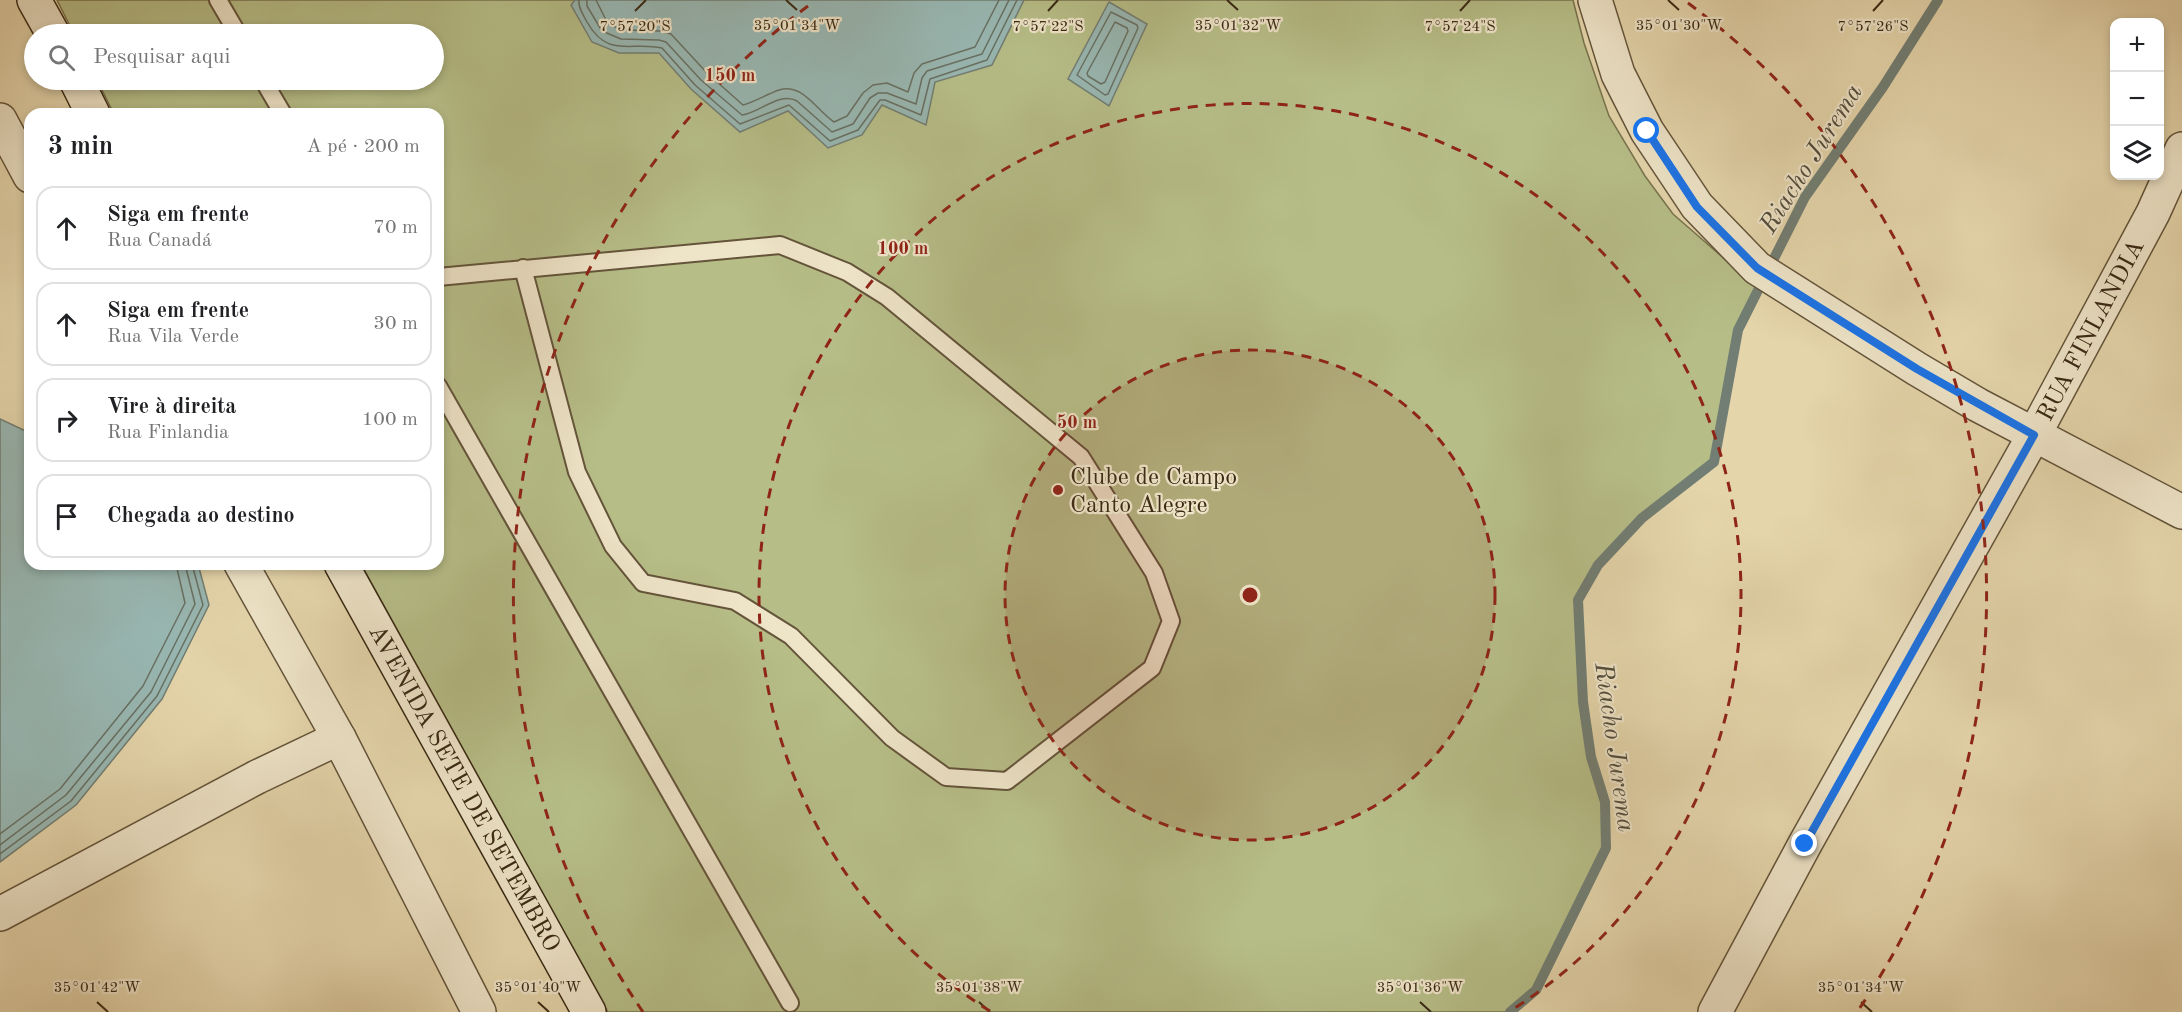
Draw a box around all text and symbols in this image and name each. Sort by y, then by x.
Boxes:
map controls [2110,18,2164,180]
button: + [2110,18,2164,72]
text: 35°01'34"W [754,19,840,34]
text: 35°01'32"W [1195,19,1281,34]
text: 35°01'30"W [1636,19,1722,34]
text: 7°57'20"S [599,20,671,35]
text: 7°57'22"S [1012,20,1084,35]
text: 7°57'24"S [1424,20,1496,35]
text: 7°57'26"S [1837,20,1909,35]
search box [24,24,444,90]
icon: search [45,41,78,74]
text: Pesquisar aqui [93,46,230,68]
text: 150 m [705,67,755,85]
button: − [2110,72,2164,126]
water label: Riacho Jurema [1755,80,1868,239]
route start [1633,117,1659,143]
button: layers [2110,126,2164,180]
text: 3 min [48,134,113,160]
text: A pé · 200 m [306,137,420,157]
text: Siga em frente [107,204,249,226]
icon: ahead [50,212,83,245]
text: 70 m [373,218,418,238]
text: Rua Canadá [107,231,212,251]
street label: RUA FINLANDIA [2034,236,2150,425]
text: 100 m [878,240,928,258]
text: Siga em frente [107,300,249,322]
icon: ahead [50,308,83,341]
text: 30 m [373,314,418,334]
text: Rua Vila Verde [107,327,239,347]
text: Vire à direita [107,396,237,418]
icon: right [50,404,83,437]
text: 100 m [362,410,418,430]
text: 50 m [1057,414,1097,432]
text: Rua Finlandia [107,423,229,443]
place label: Clube de Campo Canto Alegre [1070,466,1237,518]
marker: Clube de Campo Canto Alegre [1051,483,1065,497]
icon: arrive [50,500,83,533]
text: Chegada ao destino [107,505,295,527]
centre of rings [1240,585,1260,605]
street label: AVENIDA SETE DE SETEMBRO [363,622,563,956]
water label: Riacho Jurema [1589,660,1639,834]
route end [1791,830,1817,856]
text: 35°01'42"W [54,981,140,996]
text: 35°01'40"W [495,981,581,996]
text: 35°01'38"W [936,981,1022,996]
text: 35°01'36"W [1377,981,1463,996]
text: 35°01'34"W [1818,981,1904,996]

